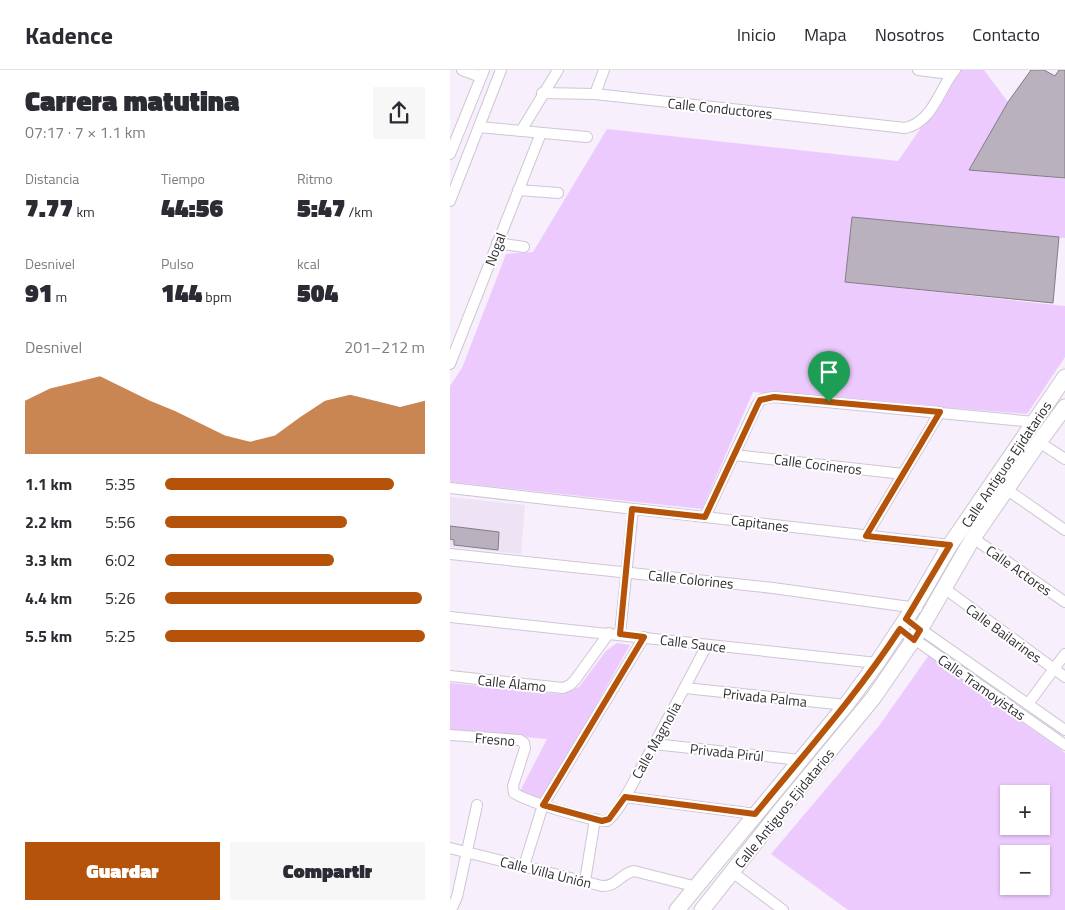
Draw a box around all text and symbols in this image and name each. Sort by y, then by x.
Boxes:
text: Kadence [25,17,113,53]
text: Inicio [737,21,776,48]
text: Mapa [804,21,847,48]
text: Nosotros [875,21,944,48]
text: Contacto [972,21,1040,48]
text: Carrera matutina [25,79,240,122]
button: share [373,87,425,139]
street label: Calle Conductores [667,92,773,124]
text: 07:17 · 7 × 1.1 km [25,120,146,144]
text: Distancia [25,168,79,189]
text: Tiempo [161,168,205,189]
text: Ritmo [297,168,333,189]
text: 7.77 [25,189,73,227]
text: 44:56 [161,189,223,227]
text: 5:47 [297,189,345,227]
text: km [73,201,95,222]
text: /km [345,201,373,222]
street label: Nogal [479,229,511,269]
text: Desnivel [25,253,75,274]
text: Pulso [161,253,194,274]
text: kcal [297,253,320,274]
text: 91 [25,274,53,312]
text: 144 [161,274,202,312]
text: 504 [297,274,338,312]
text: m [53,286,67,307]
text: bpm [202,286,232,307]
text: Desnivel [25,335,82,359]
text: 201–212 m [344,335,425,359]
pin [808,351,850,402]
icon: arrive [815,358,843,386]
street label: Calle Antiguos Ejidatarios [956,396,1056,532]
street label: Calle Cocineros [773,448,863,480]
text: 1.1 km [25,472,72,496]
text: 5:35 [105,472,135,496]
street label: Capitanes [730,509,790,537]
text: 2.2 km [25,510,72,534]
text: 5:56 [105,510,135,534]
street label: Calle Actores [982,540,1056,600]
text: 3.3 km [25,548,72,572]
text: 6:02 [105,548,135,572]
street label: Calle Colorines [647,564,735,594]
text: 4.4 km [25,586,72,610]
text: 5:26 [105,586,135,610]
street label: Calle Bailarines [962,598,1046,668]
text: 5.5 km [25,624,72,648]
text: 5:25 [105,624,135,648]
street label: Calle Sauce [659,629,727,657]
street label: Calle Tramoyistas [934,649,1030,725]
street label: Calle Álamo [477,669,547,697]
street label: Privada Palma [722,682,808,712]
street label: Calle Magnolia [626,698,686,782]
street label: Fresno [474,727,516,751]
street label: Privada Pirúl [689,738,765,766]
street label: Calle Antiguos Ejidatarios [729,744,839,872]
map controls [1000,785,1050,895]
button: + [1000,785,1050,835]
button: Guardar [25,842,220,900]
button: Compartir [230,842,425,900]
button: − [1000,845,1050,895]
street label: Calle Villa Unión [498,850,594,894]

